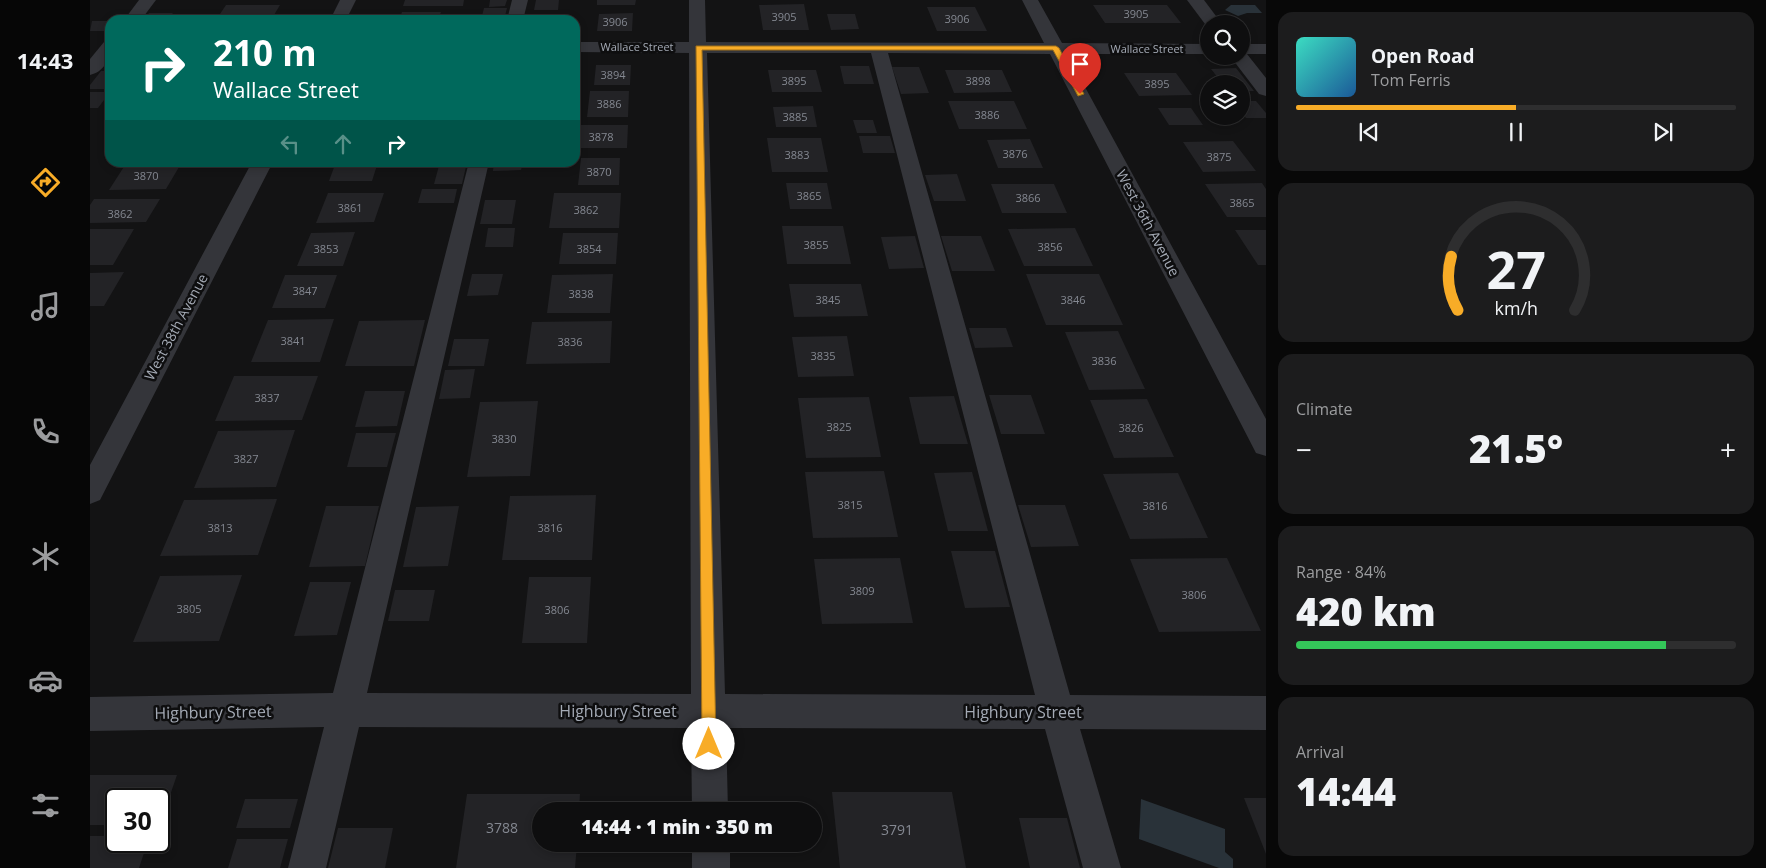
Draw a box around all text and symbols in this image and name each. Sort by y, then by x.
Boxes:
house number: 3905 [1123,6,1149,21]
house number: 3905 [771,9,797,24]
house number: 3906 [944,11,970,26]
house number: 3906 [602,14,628,29]
map controls [1200,15,1250,125]
button: search [1200,15,1250,65]
text: 210 m [213,29,317,76]
icon: right [130,35,195,100]
street label: Wallace Street [601,39,674,54]
street label: Wallace Street [1111,41,1184,56]
pin [1059,43,1101,94]
text: Open Road [1371,43,1475,69]
text: 14:43 [17,45,73,75]
icon: arrive [1066,50,1094,78]
house number: 3894 [600,67,626,82]
text: Tom Ferris [1371,69,1450,91]
house number: 3895 [781,73,807,88]
house number: 3898 [965,73,991,88]
text: Wallace Street [213,74,359,104]
button: layers [1200,75,1250,125]
house number: 3895 [1144,76,1170,91]
house number: 3886 [596,96,622,111]
house number: 3886 [974,107,1000,122]
house number: 3885 [782,109,808,124]
icon: previous [1355,118,1383,146]
icon: pause [1502,118,1530,146]
icon: next [1649,118,1677,146]
house number: 3878 [588,129,614,144]
icon: left [276,130,304,158]
icon: ahead [329,130,357,158]
icon: right [382,130,410,158]
house number: 3876 [1002,146,1028,161]
house number: 3883 [784,147,810,162]
house number: 3875 [1206,149,1232,164]
house number: 3870 [586,164,612,179]
icon: directions [28,165,63,200]
street label: West 36th Avenue [1112,166,1185,279]
house number: 3870 [133,168,159,183]
house number: 3865 [796,188,822,203]
house number: 3866 [1015,190,1041,205]
house number: 3865 [1229,195,1255,210]
house number: 3861 [337,200,363,215]
house number: 3862 [573,202,599,217]
house number: 3862 [107,206,133,221]
text: 27 [1486,233,1546,304]
house number: 3855 [803,237,829,252]
house number: 3856 [1037,239,1063,254]
house number: 3853 [313,241,339,256]
house number: 3854 [576,241,602,256]
street label: West 38th Avenue [139,270,212,383]
house number: 3847 [292,283,318,298]
house number: 3838 [568,286,594,301]
icon: music [28,289,63,324]
house number: 3845 [815,292,841,307]
house number: 3846 [1060,292,1086,307]
text: km/h [1494,296,1538,320]
house number: 3841 [280,333,306,348]
house number: 3836 [557,334,583,349]
house number: 3835 [810,348,836,363]
house number: 3836 [1091,353,1117,368]
house number: 3837 [254,390,280,405]
text: Climate [1296,398,1353,420]
icon: phone [28,414,63,449]
house number: 3825 [826,419,852,434]
house number: 3826 [1118,420,1144,435]
text: 21.5° [1469,422,1563,474]
text: − [1296,430,1312,468]
text: + [1720,430,1736,468]
house number: 3830 [491,431,517,446]
house number: 3827 [233,451,259,466]
house number: 3815 [837,497,863,512]
house number: 3816 [1142,498,1168,513]
house number: 3813 [207,520,233,535]
house number: 3816 [537,520,563,535]
icon: climate [28,539,63,574]
text: Range · 84% [1296,561,1386,583]
house number: 3809 [849,583,875,598]
text: 420 km [1296,585,1436,637]
house number: 3806 [1181,587,1207,602]
house number: 3805 [176,601,202,616]
house number: 3806 [544,602,570,617]
icon: car [28,663,63,698]
street label: Highbury Street [154,700,272,724]
street label: Highbury Street [559,700,677,722]
street label: Highbury Street [964,701,1082,723]
position arrow [682,717,734,769]
text: Arrival [1296,741,1344,763]
text: 14:44 [1296,765,1396,817]
icon: filters [28,788,63,823]
speed limit sign: 30 [105,788,170,853]
text: 14:44 · 1 min · 350 m [581,814,773,840]
house number: 3788 [486,818,518,837]
house number: 3791 [881,820,913,839]

